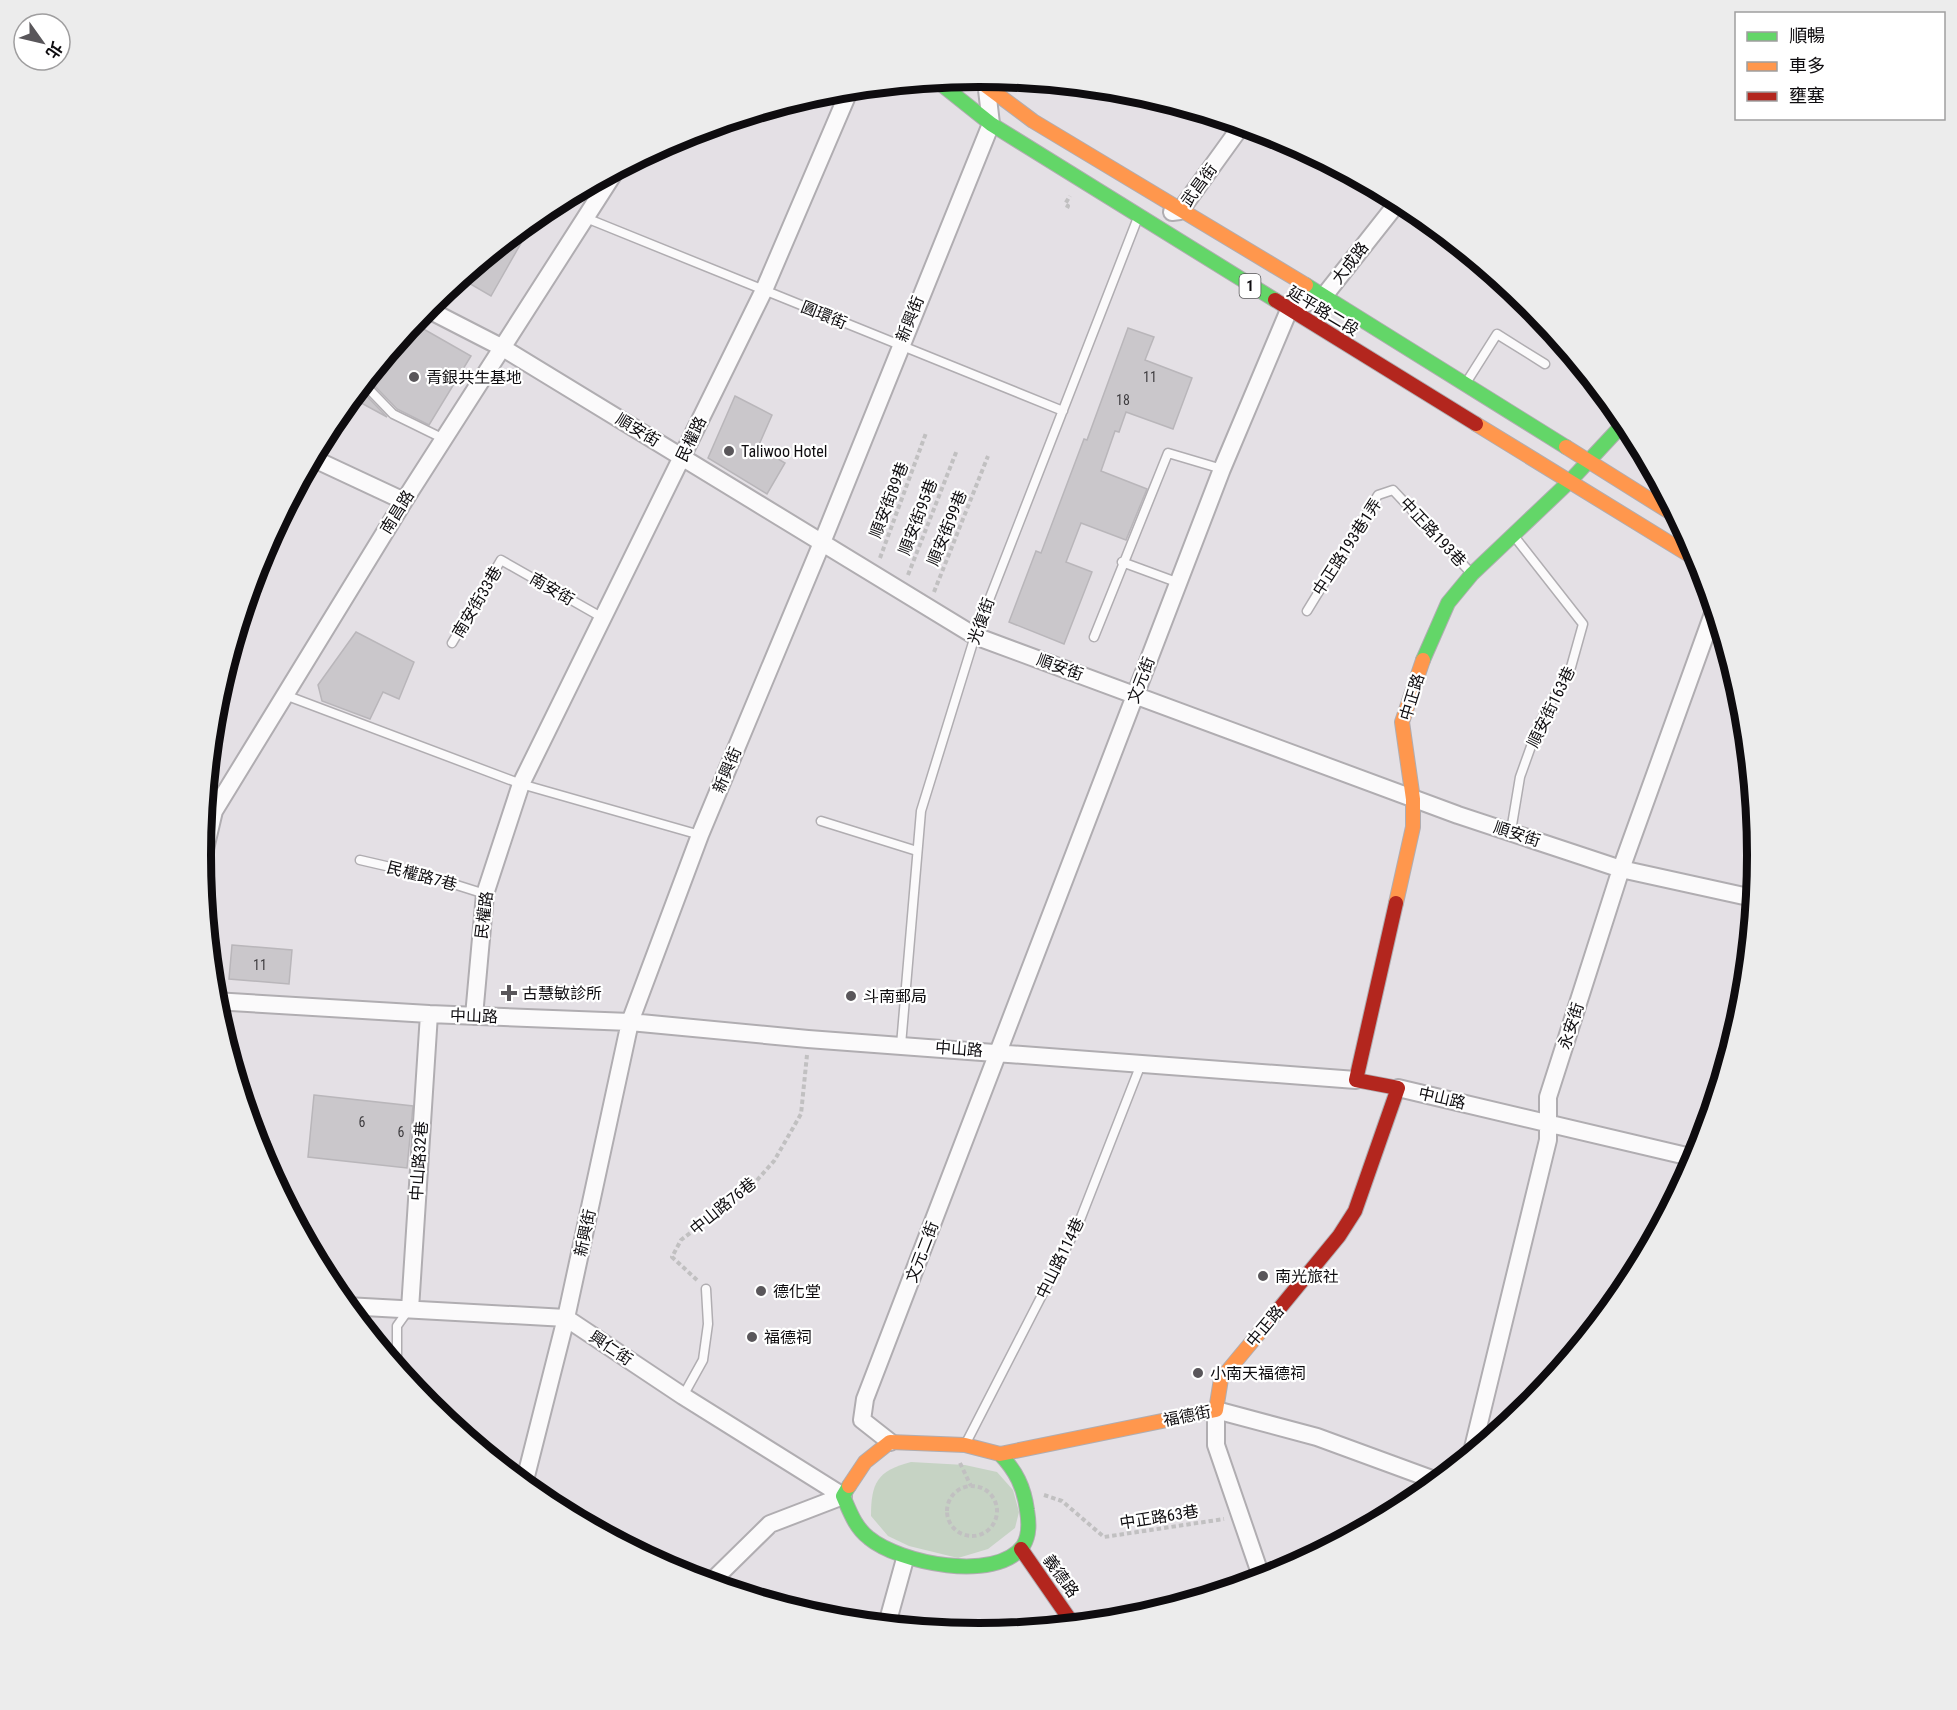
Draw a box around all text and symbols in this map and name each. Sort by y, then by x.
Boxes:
north arrow [12,12,72,72]
legend [1735,12,1945,120]
text: 順暢 [1789,25,1825,46]
text: 北 [42,38,66,62]
text: 車多 [1789,55,1825,76]
text: 壅塞 [1789,85,1825,106]
street label: 武昌街 [1177,160,1221,210]
street label: 大成路 [1328,238,1372,288]
road number: 1 [1240,274,1260,298]
street label: 延平路二段 [1284,282,1362,340]
street label: 新興街 [892,293,928,345]
street label: 圓環街 [798,297,850,333]
place label: 青銀共生基地 [426,368,522,387]
house number: 11 [1143,369,1157,385]
marker: 青銀共生基地 [407,370,421,384]
house number: 18 [1116,392,1130,408]
street label: 順安街 [613,409,663,451]
street label: 民權路 [672,413,710,465]
place label: Taliwoo Hotel [741,442,827,461]
marker: Taliwoo Hotel [722,444,736,458]
street label: 順安街89巷 [866,459,912,541]
street label: 順安街95巷 [895,476,941,558]
street label: 南昌路 [376,487,418,537]
street label: 順安街99巷 [923,487,971,569]
street label: 中正路193巷 [1396,493,1470,571]
street label: 中正路193巷1弄 [1309,495,1385,599]
street label: 南安街33巷 [448,563,506,641]
street label: 南安街 [526,569,578,609]
street label: 光復街 [964,595,998,647]
street label: 順安街 [1034,650,1086,684]
street label: 文元街 [1124,654,1158,706]
street label: 順安街163巷 [1523,663,1579,751]
street label: 中正路 [1396,671,1428,723]
street label: 新興街 [709,744,745,796]
street label: 順安街 [1491,818,1543,850]
street label: 民權路7巷 [385,858,459,894]
street label: 民權路 [472,890,496,940]
house number: 11 [253,957,267,973]
marker: 古慧敏診所 [500,984,518,1002]
place label: 古慧敏診所 [522,984,602,1003]
place label: 斗南郵局 [863,987,927,1006]
marker: 斗南郵局 [844,989,858,1003]
street label: 永安街 [1555,1000,1587,1052]
street label: 中山路 [450,1006,498,1026]
street label: 中山路 [934,1038,984,1060]
street label: 中山路 [1416,1083,1468,1113]
house number: 6 [359,1114,366,1130]
street label: 中山路32巷 [407,1121,431,1201]
house number: 6 [398,1124,405,1140]
street label: 中山路76巷 [686,1174,760,1238]
street label: 新興街 [571,1208,599,1258]
street label: 中山路114巷 [1032,1214,1088,1302]
street label: 文元二街 [902,1219,942,1285]
place label: 南光旅社 [1275,1267,1339,1286]
marker: 南光旅社 [1256,1269,1270,1283]
place label: 德化堂 [773,1282,821,1301]
marker: 德化堂 [754,1284,768,1298]
street label: 中正路 [1242,1302,1288,1350]
street label: 興仁街 [586,1327,636,1369]
place label: 福德祠 [764,1328,812,1347]
marker: 福德祠 [745,1330,759,1344]
place label: 小南天福德祠 [1210,1364,1306,1383]
marker: 小南天福德祠 [1191,1366,1205,1380]
street label: 福德街 [1162,1402,1212,1430]
street label: 中正路63巷 [1118,1501,1200,1533]
street label: 義德路 [1039,1551,1083,1601]

